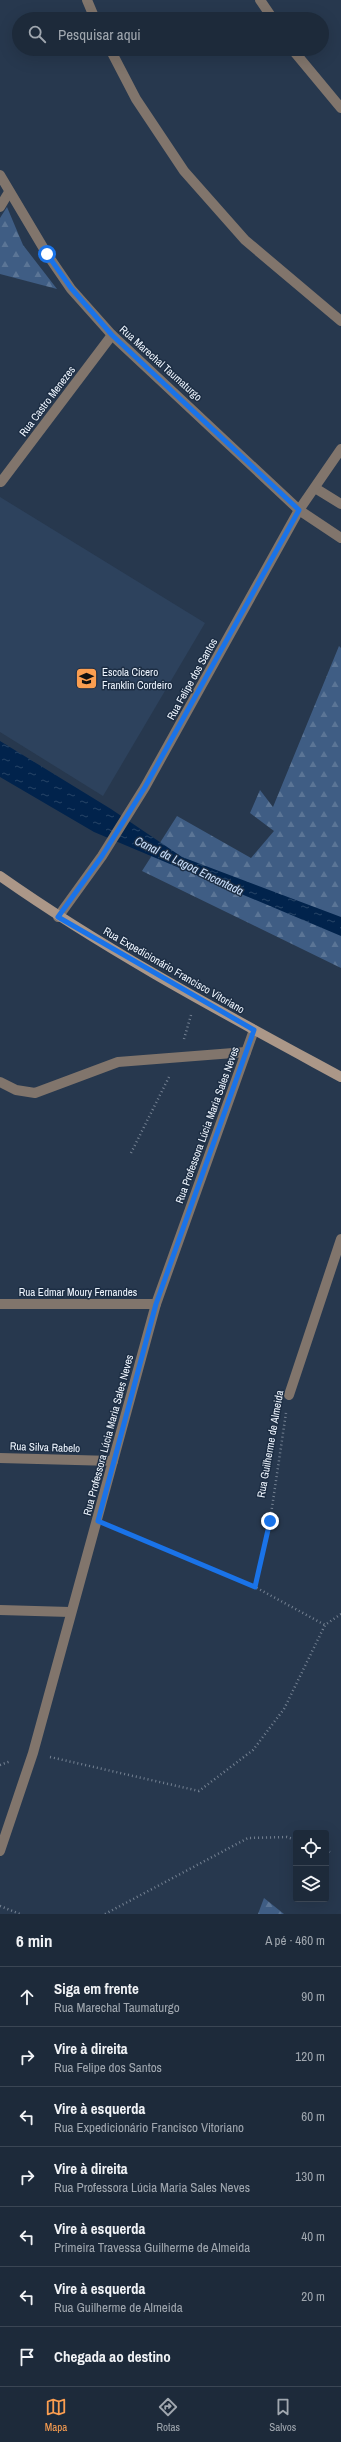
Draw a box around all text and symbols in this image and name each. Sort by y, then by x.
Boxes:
search box [12,12,329,56]
icon: search [26,23,48,45]
text: Pesquisar aqui [58,24,141,45]
route start [38,245,56,263]
street label: Rua Marechal Taumaturgo [117,322,205,404]
street label: Rua Castro Menezes [16,363,78,439]
street label: Rua Felipe dos Santos [164,635,220,722]
school or university icon: Escola Cícero Franklin Cordeiro [73,665,99,691]
place label: Escola Cícero Franklin Cordeiro [102,665,172,692]
water label: Canal da Lagoa Encantada [132,833,247,900]
street label: Rua Expedicionário Francisco Vitoriano [101,924,247,1016]
street label: Rua Professora Lúcia Maria Sales Neves [172,1044,242,1205]
street label: Rua Edmar Moury Fernandes [19,1285,138,1299]
street label: Rua Professora Lúcia Maria Sales Neves [80,1353,136,1517]
street label: Rua Guilherme de Almeida [254,1389,286,1499]
street label: Rua Silva Rabelo [10,1439,80,1455]
route end [261,1512,279,1530]
map controls [293,1830,329,1902]
button: locate [293,1830,329,1866]
button: layers [293,1866,329,1902]
text: 6 min [16,1929,52,1952]
text: A pé · 460 m [265,1932,325,1949]
text: Siga em frente [54,1978,139,1999]
icon: ahead [16,1986,38,2008]
text: 90 m [301,1988,325,2005]
text: Rua Marechal Taumaturgo [54,1999,180,2016]
text: Vire à direita [54,2038,128,2059]
icon: right [16,2046,38,2068]
text: 120 m [295,2048,325,2065]
text: Rua Felipe dos Santos [54,2059,162,2076]
text: Vire à esquerda [54,2098,145,2119]
icon: left [16,2106,38,2128]
text: 60 m [301,2108,325,2125]
text: Rua Expedicionário Francisco Vitoriano [54,2119,244,2136]
text: Vire à direita [54,2158,128,2179]
icon: right [16,2166,38,2188]
text: 130 m [295,2168,325,2185]
text: Rua Professora Lúcia Maria Sales Neves [54,2179,250,2196]
text: Vire à esquerda [54,2218,145,2239]
icon: left [16,2226,38,2248]
text: 40 m [301,2228,325,2245]
text: Primeira Travessa Guilherme de Almeida [54,2239,250,2256]
text: Vire à esquerda [54,2278,145,2299]
icon: left [16,2286,38,2308]
text: 20 m [301,2288,325,2305]
text: Rua Guilherme de Almeida [54,2299,183,2316]
icon: arrive [16,2346,38,2368]
text: Chegada ao destino [54,2346,171,2367]
tab: Mapa [45,2396,67,2434]
tab: Rotas [156,2396,180,2434]
tab: Salvos [269,2396,296,2434]

